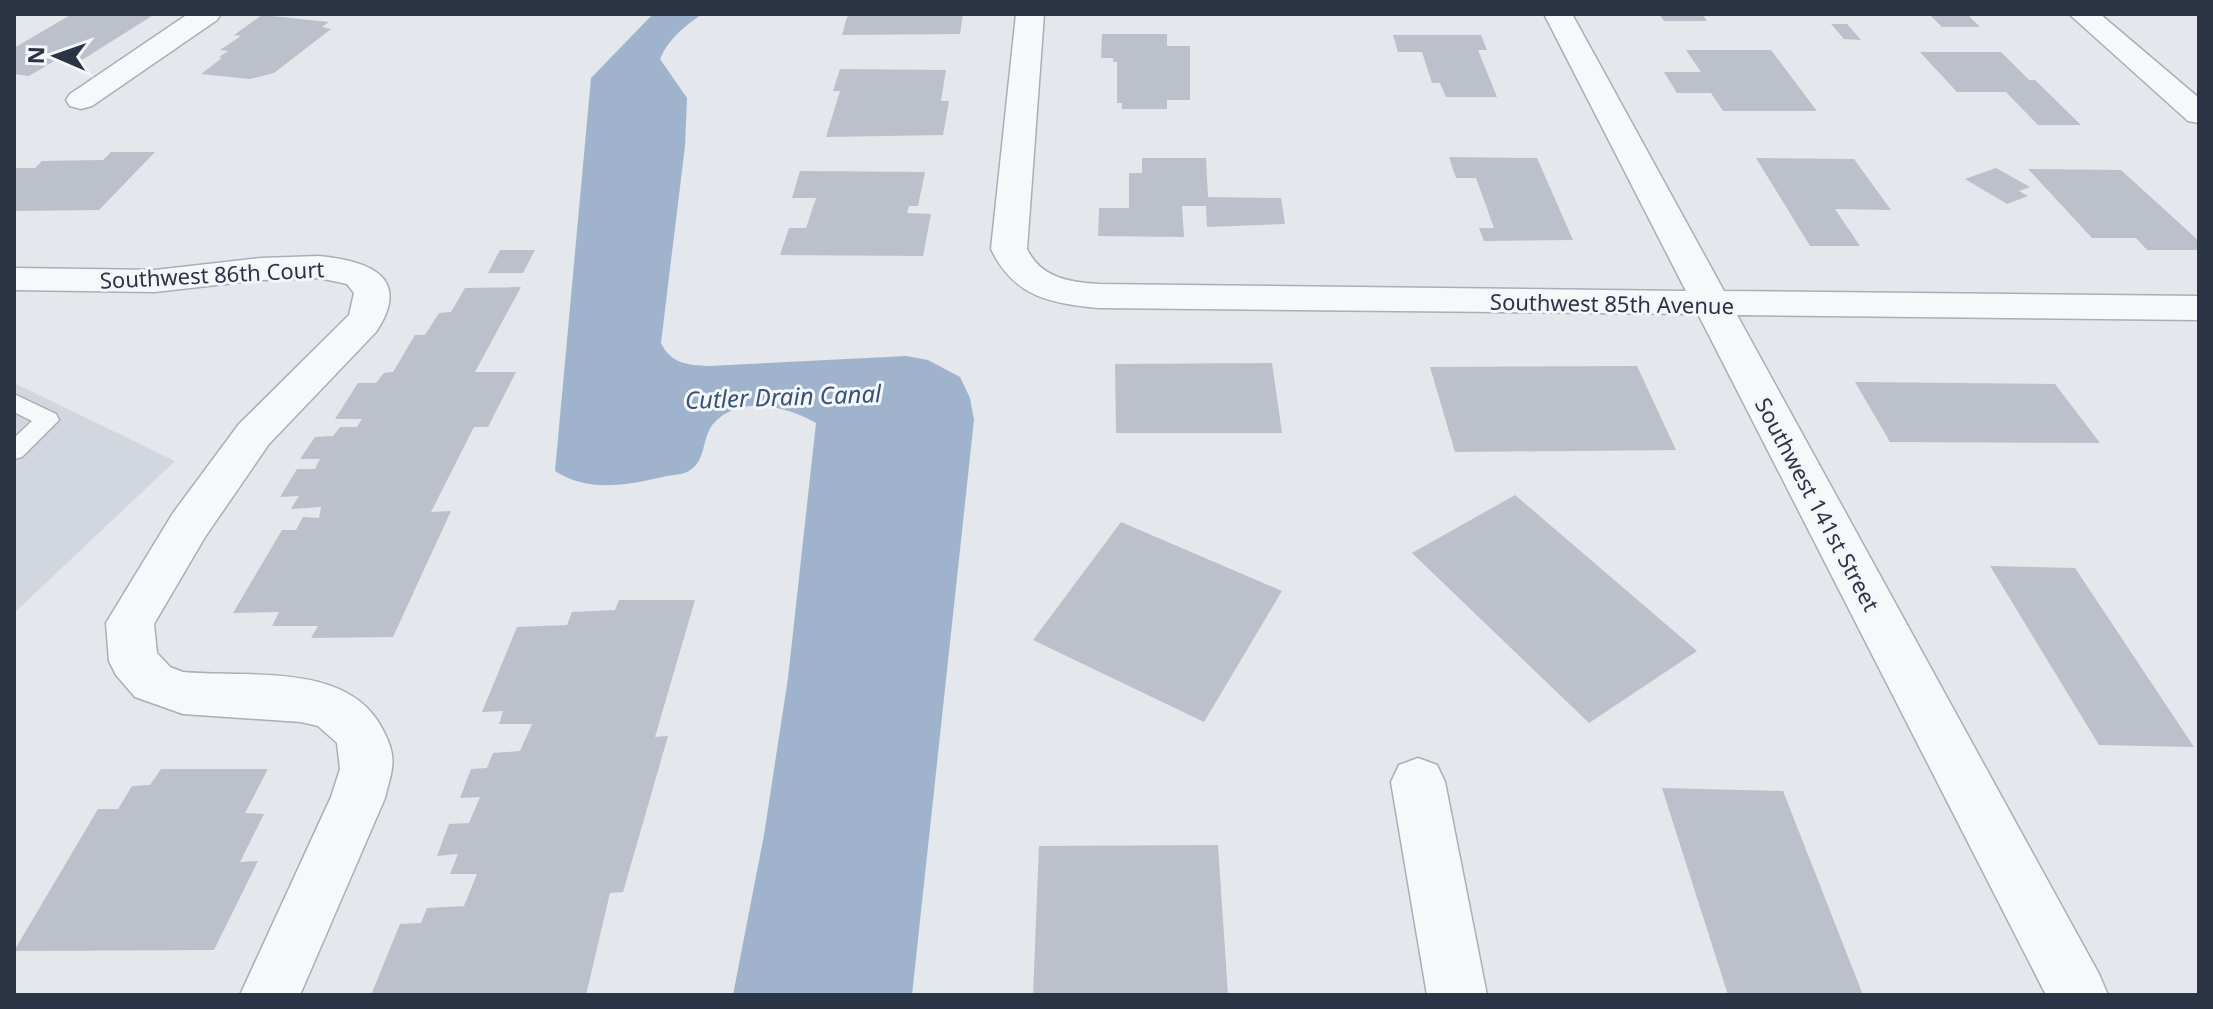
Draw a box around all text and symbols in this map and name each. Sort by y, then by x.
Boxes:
north arrow [16,16,96,96]
text: N [20,46,50,65]
street label: Southwest 86th Court [99,253,325,295]
street label: Southwest 85th Avenue [1490,286,1734,320]
water label: Cutler Drain Canal [684,376,883,416]
street label: Southwest 141st Street [1749,392,1887,616]

